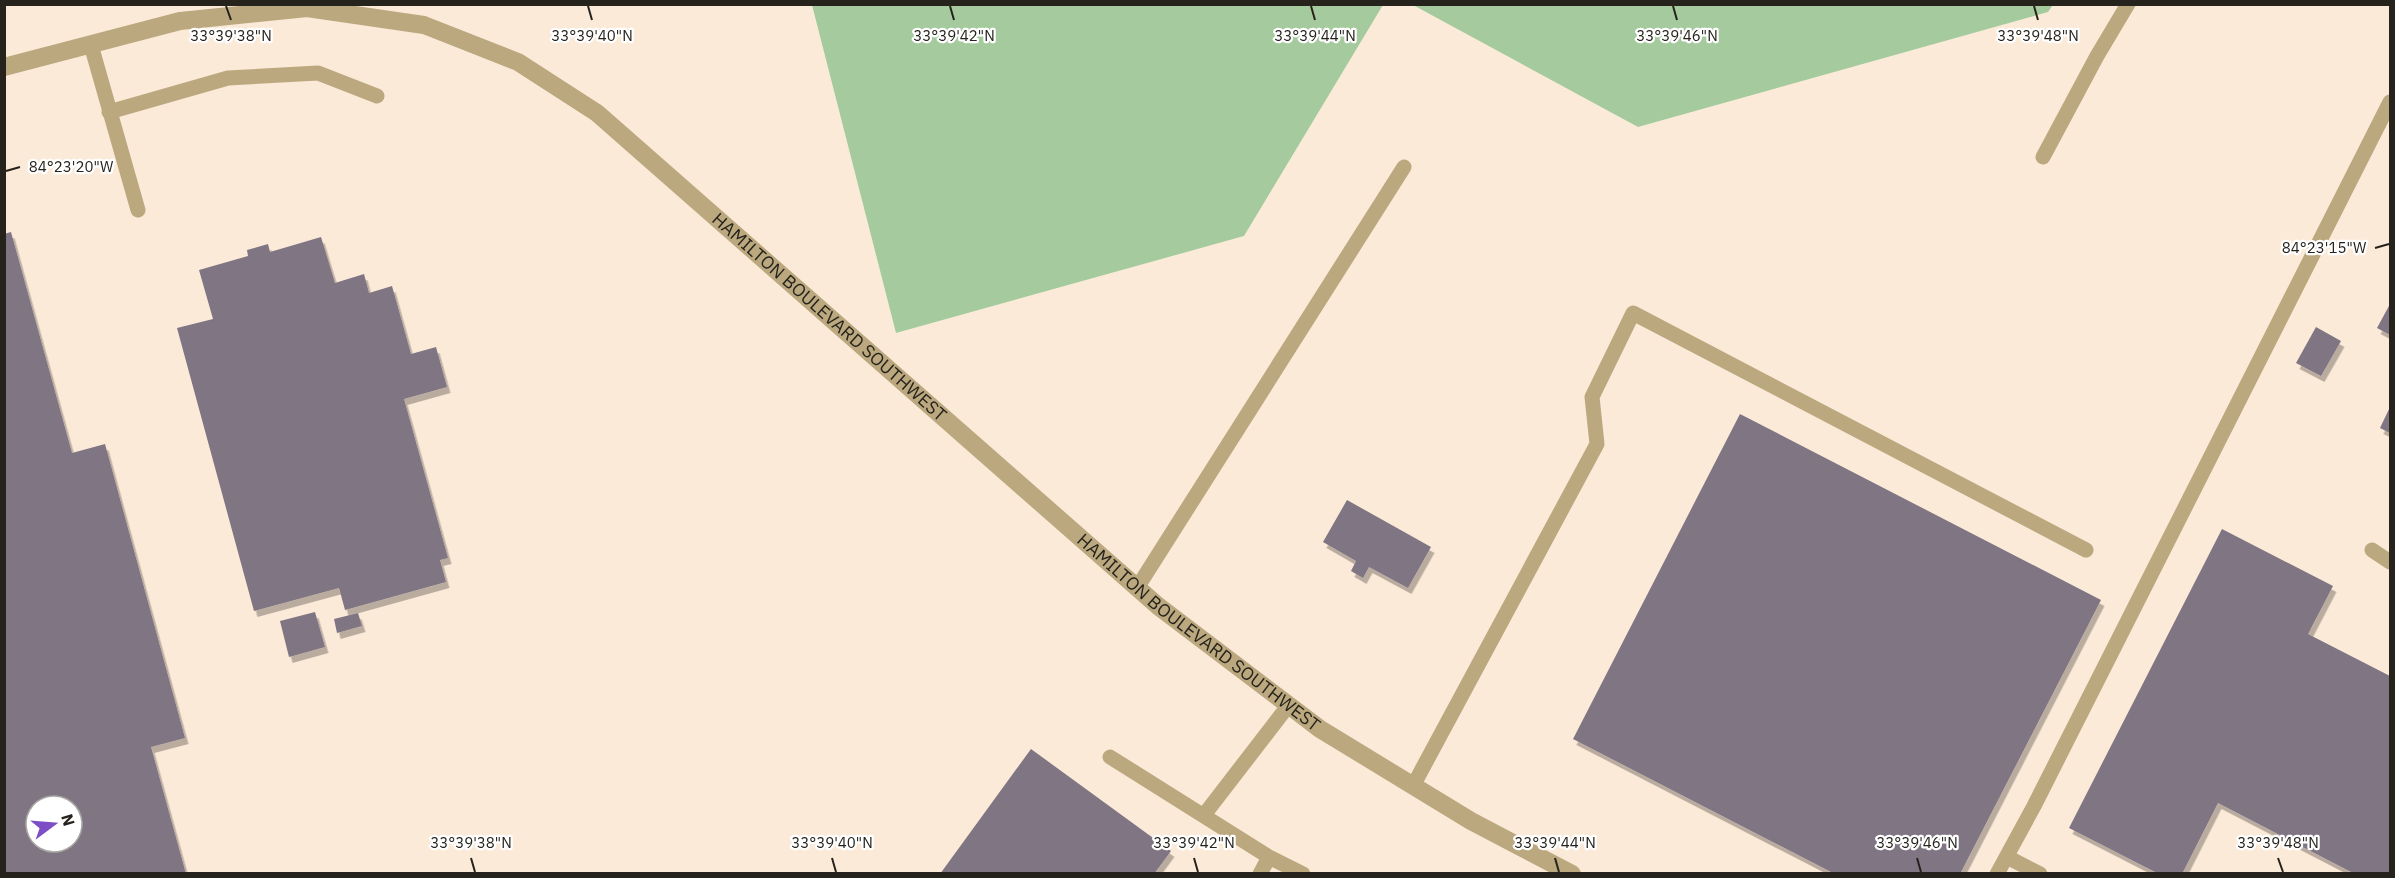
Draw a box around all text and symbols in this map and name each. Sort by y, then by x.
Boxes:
text: 33°39'38"N [190,26,272,45]
text: 33°39'40"N [551,26,633,45]
text: 33°39'42"N [913,26,995,45]
text: 33°39'44"N [1274,26,1356,45]
text: 33°39'46"N [1636,26,1718,45]
text: 33°39'48"N [1997,26,2079,45]
text: 84°23'20"W [29,157,114,176]
street label: HAMILTON BOULEVARD SOUTHWEST [707,207,952,426]
text: 84°23'15"W [2282,238,2367,257]
street label: HAMILTON BOULEVARD SOUTHWEST [1073,528,1325,736]
north arrow [24,794,84,854]
text: N [57,812,80,828]
text: 33°39'38"N [430,833,512,852]
text: 33°39'40"N [791,833,873,852]
text: 33°39'42"N [1153,833,1235,852]
text: 33°39'44"N [1514,833,1596,852]
text: 33°39'46"N [1876,833,1958,852]
text: 33°39'48"N [2237,833,2319,852]

